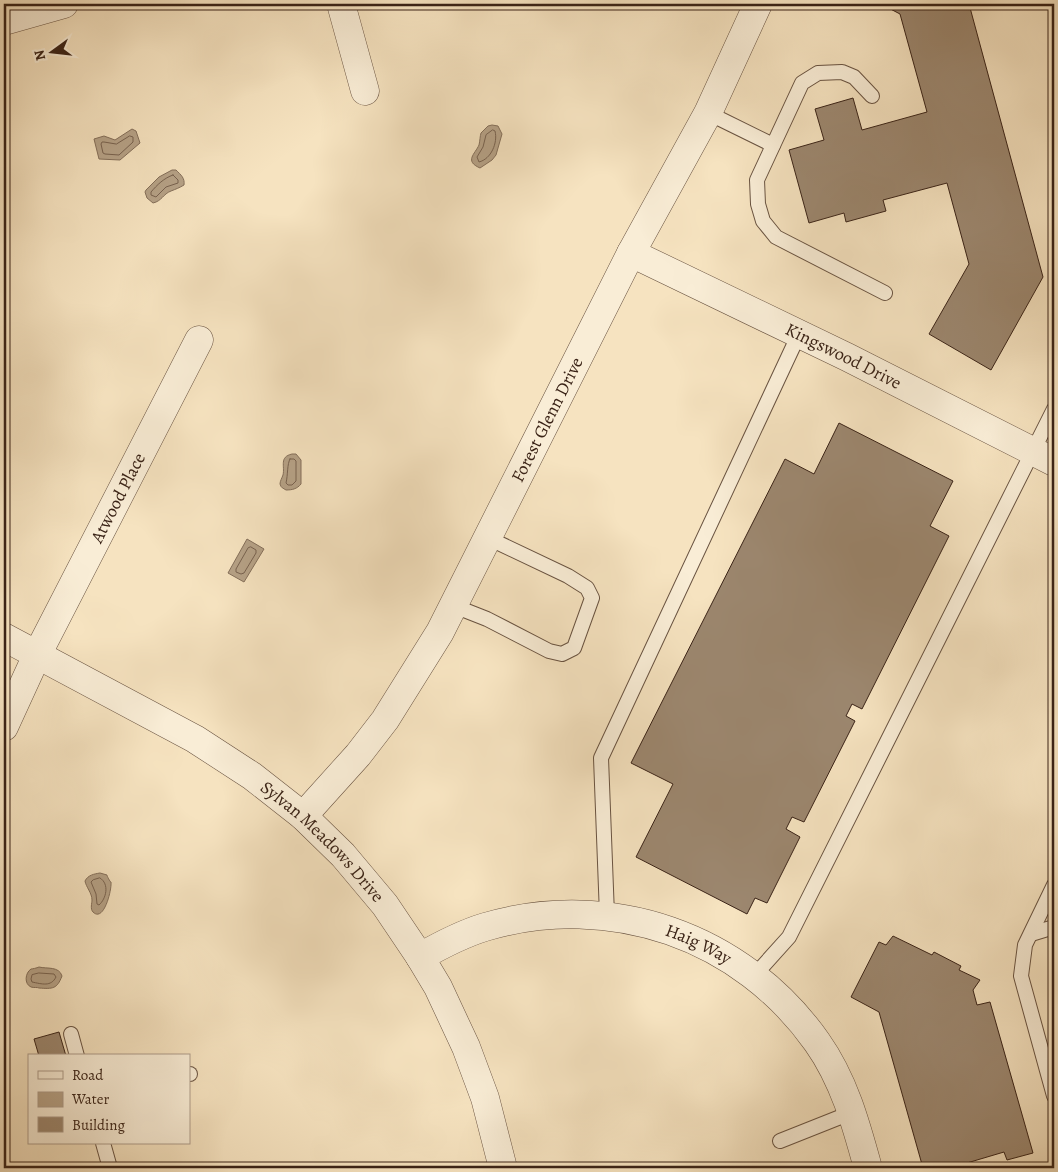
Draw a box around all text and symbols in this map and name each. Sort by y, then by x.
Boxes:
north arrow [28,28,78,78]
text: N [29,48,50,63]
street label: Kingswood Drive [781,317,906,395]
street label: Forest Glenn Drive [506,353,589,486]
street label: Atwood Place [84,449,151,548]
street label: Sylvan Meadows Drive [256,775,390,907]
street label: Haig Way [662,918,737,970]
legend [28,1054,190,1144]
text: Road [72,1065,104,1085]
text: Water [71,1089,109,1109]
text: Building [72,1115,125,1135]

